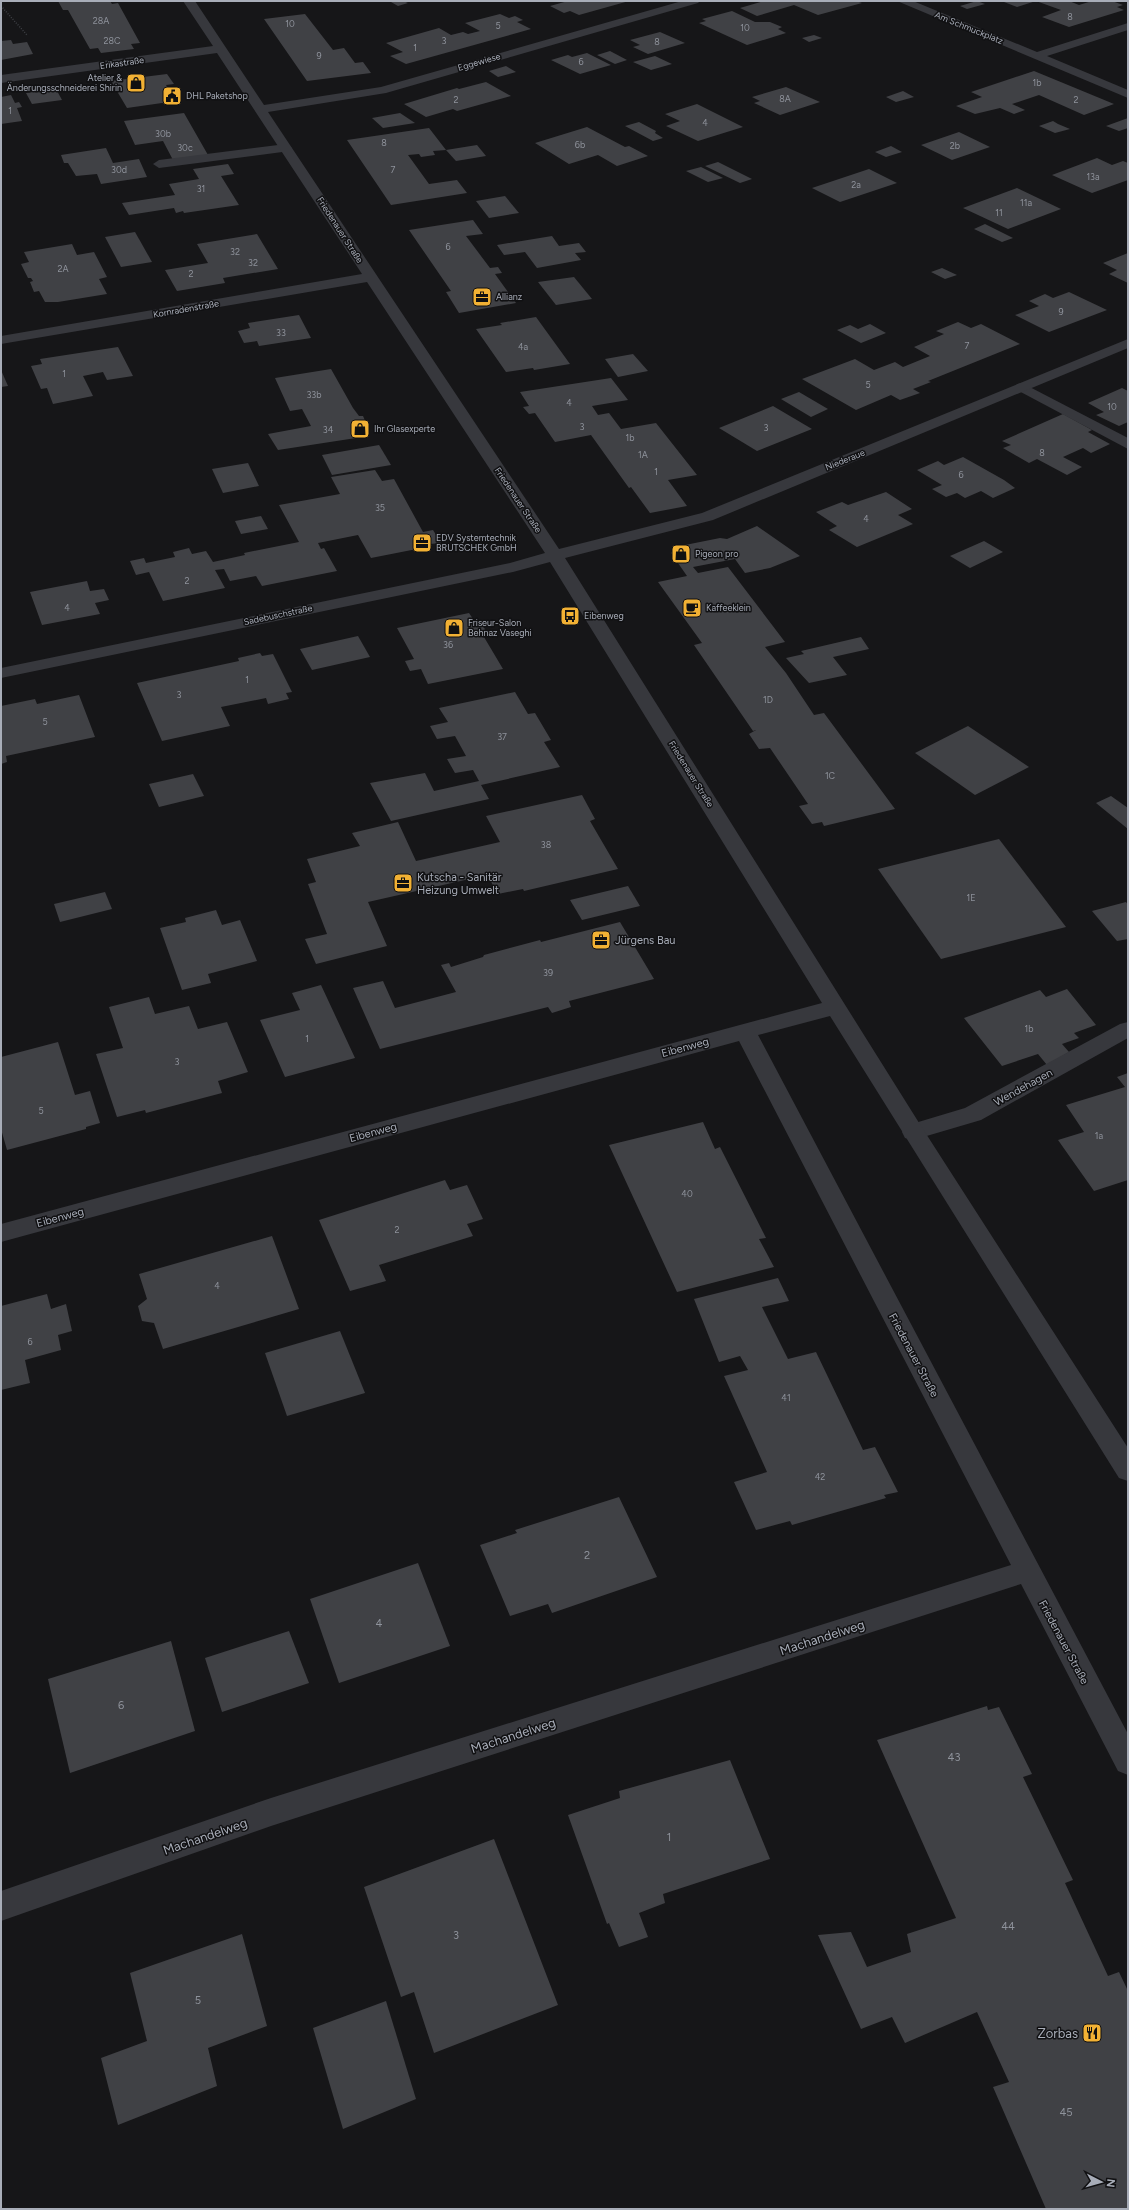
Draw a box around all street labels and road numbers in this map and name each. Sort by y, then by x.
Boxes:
street label: Am Schmuckplatz [933,9,1006,47]
street label: Eggewiese [456,50,502,73]
street label: Erikastraße [99,54,145,71]
street label: Friedenauer Straße [315,195,366,265]
street label: Kornradenstraße [152,297,220,320]
street label: Niederaue [823,447,866,472]
street label: Friedenauer Straße [492,465,544,535]
street label: Sadebuschstraße [243,602,313,627]
street label: Friedenauer Straße [667,738,716,809]
street label: Eibenweg [660,1035,710,1060]
street label: Wendehagen [992,1066,1055,1109]
street label: Eibenweg [348,1120,398,1145]
street label: Eibenweg [35,1205,85,1230]
street label: Friedenauer Straße [886,1311,941,1400]
street label: Friedenauer Straße [1036,1598,1091,1687]
street label: Machandelweg [778,1617,866,1658]
street label: Machandelweg [469,1715,557,1756]
street label: Machandelweg [161,1815,249,1858]

